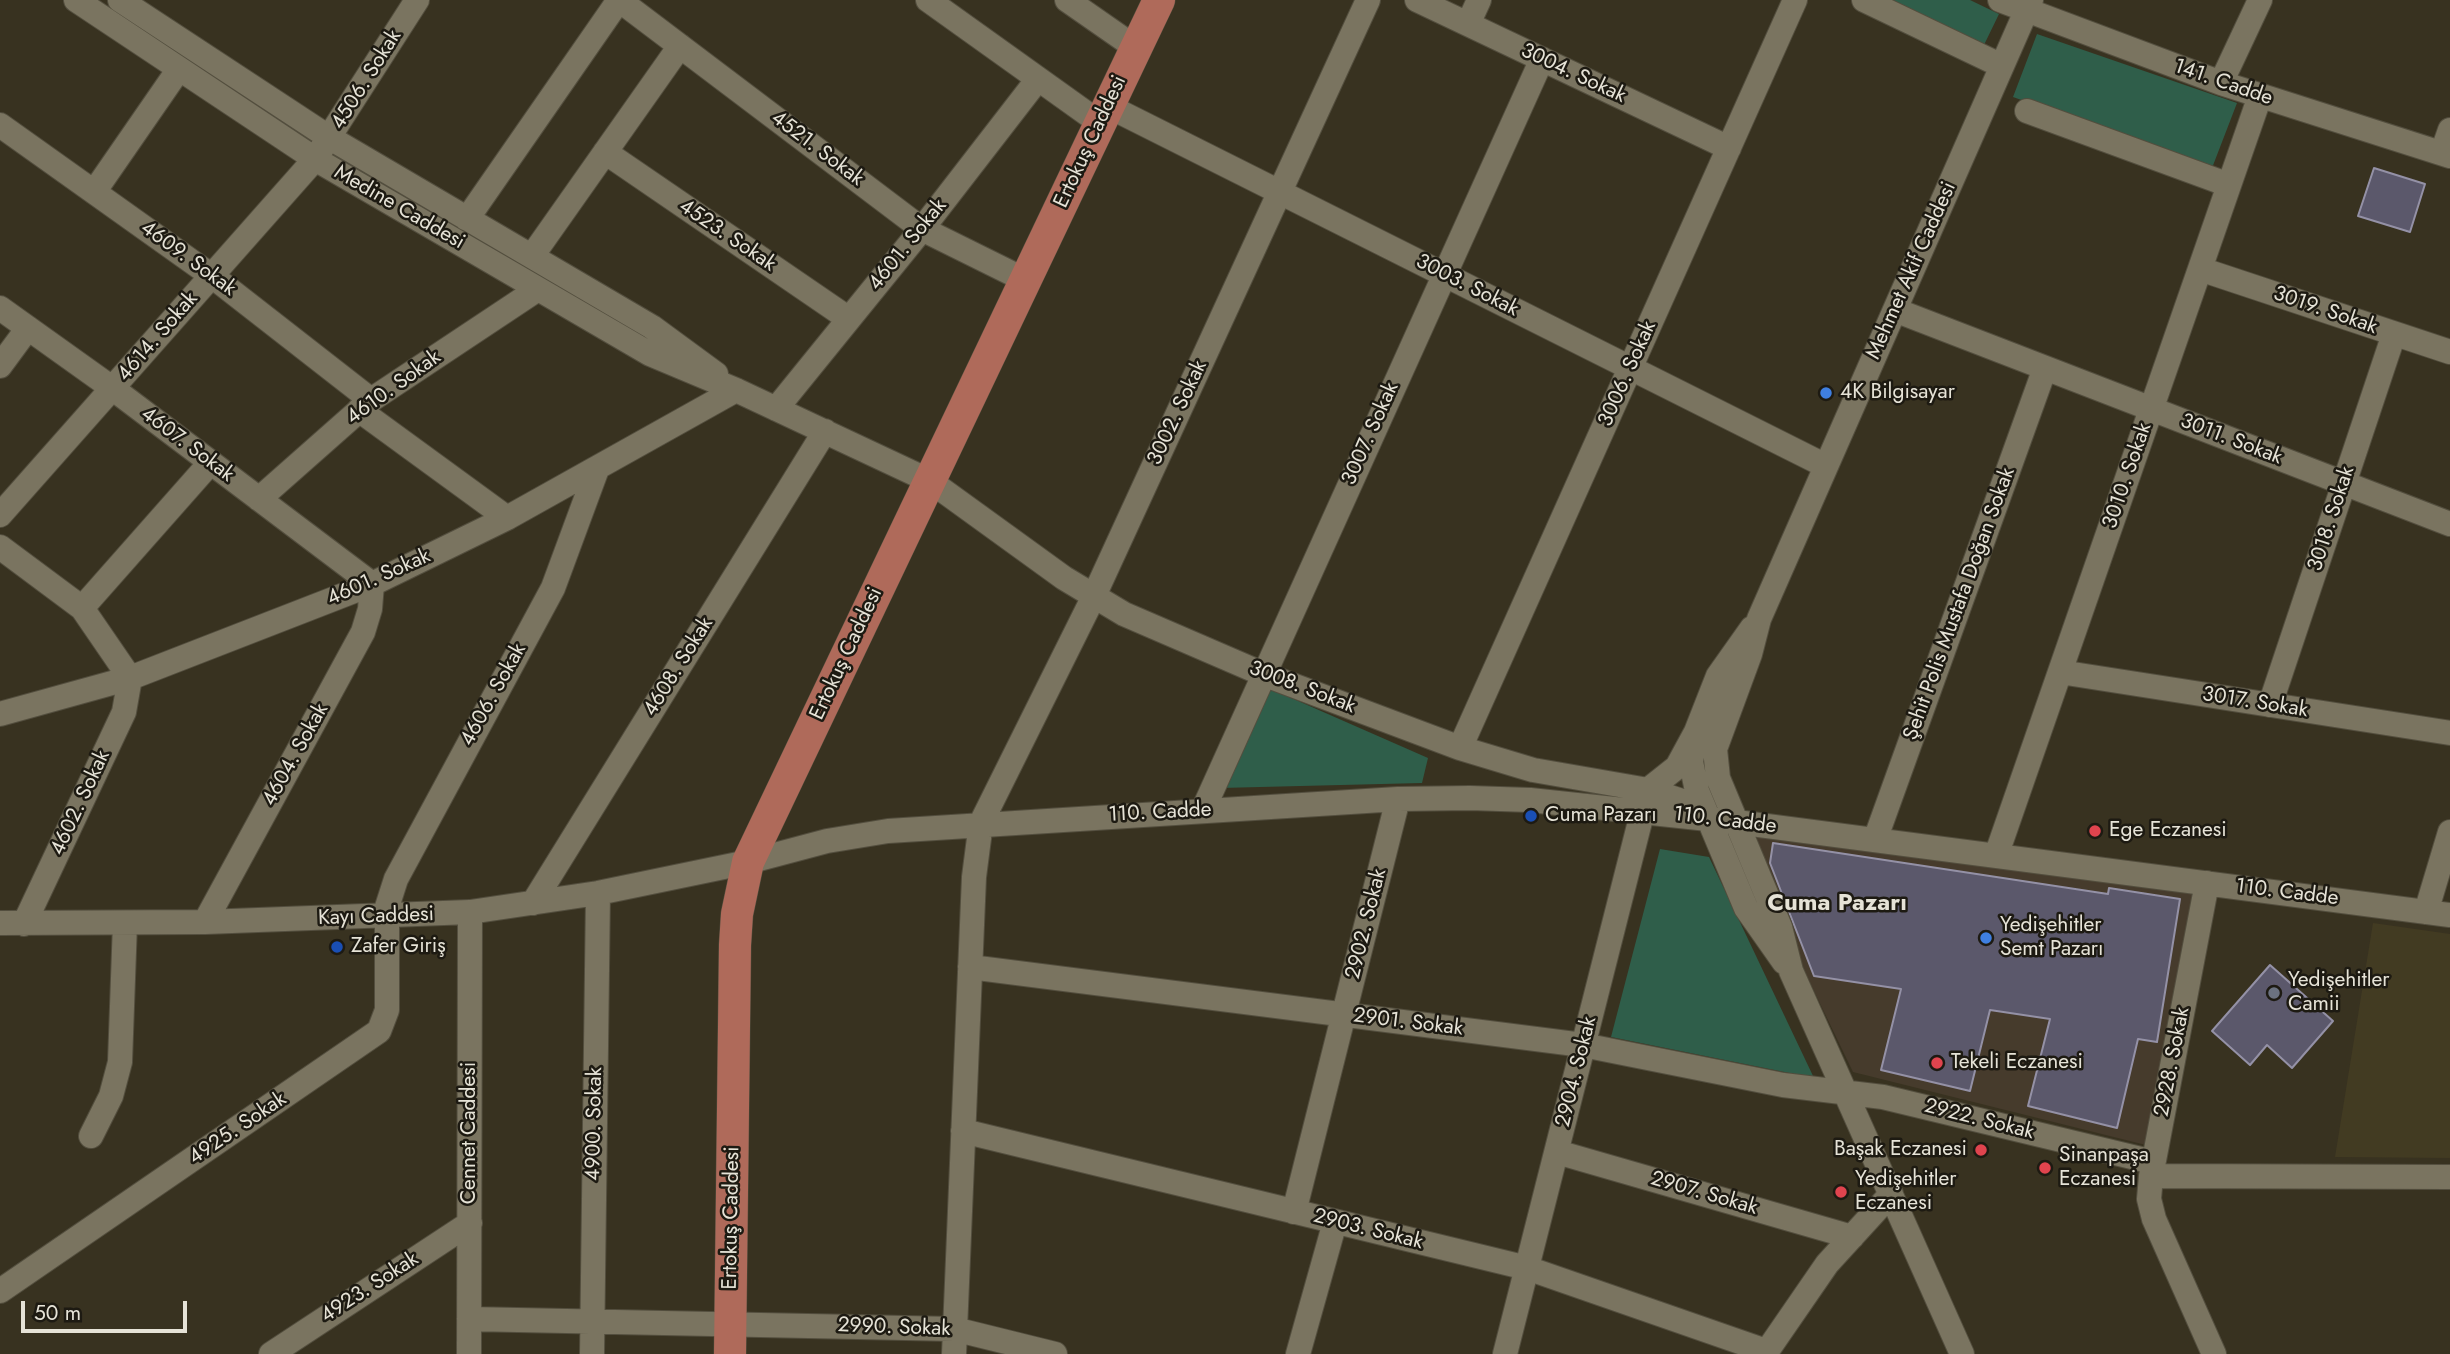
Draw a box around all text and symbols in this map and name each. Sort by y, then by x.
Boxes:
street label: 4506. Sokak [326,25,408,135]
street label: 3004. Sokak [1516,39,1630,109]
street label: 141. Cadde [2170,54,2276,112]
street label: Ertokuş Caddesi [1049,72,1133,212]
street label: 4521. Sokak [766,106,868,192]
street label: Medine Caddesi [329,160,469,256]
street label: Mehmet Akif Caddesi [1862,178,1962,364]
street label: 4523. Sokak [674,194,780,278]
street label: 4601. Sokak [863,194,953,296]
street label: 4609. Sokak [135,216,241,302]
street label: 3003. Sokak [1411,249,1523,323]
street label: 3019. Sokak [2270,281,2380,341]
street label: 4614. Sokak [112,287,204,387]
street label: 3006. Sokak [1594,317,1662,431]
street label: 4610. Sokak [342,345,446,431]
street label: 3002. Sokak [1143,357,1213,469]
street label: 3007. Sokak [1337,379,1405,489]
place label: 4K Bilgisayar [1840,380,1955,406]
marker: 4K Bilgisayar [1818,385,1834,401]
street label: 4607. Sokak [135,402,239,488]
street label: 3011. Sokak [2176,409,2286,471]
street label: 3010. Sokak [2098,420,2158,532]
street label: 3018. Sokak [2303,463,2361,575]
street label: Şehit Polis Mustafa Doğan Sokak [1899,464,2021,744]
street label: 4601. Sokak [323,544,435,612]
street label: Ertokuş Caddesi [805,584,889,724]
street label: 4608. Sokak [639,613,719,721]
street label: 4606. Sokak [456,639,532,751]
street label: 3008. Sokak [1245,656,1359,720]
street label: 3017. Sokak [2200,682,2310,724]
street label: 4604. Sokak [258,699,334,811]
street label: 4602. Sokak [46,746,116,860]
street label: 110. Cadde [1108,798,1212,828]
street label: 110. Cadde [1672,802,1778,840]
place label: Cuma Pazarı [1545,803,1657,829]
marker: Cuma Pazarı [1523,808,1539,824]
place label: Ege Eczanesi [2109,818,2227,844]
marker: Ege Eczanesi [2087,823,2103,839]
street label: 2902. Sokak [1341,866,1393,982]
street label: 110. Cadde [2234,874,2340,912]
district label: Cuma Pazarı [1767,890,1907,918]
street label: Kayı Caddesi [318,902,434,932]
place label: Yedişehitler Semt Pazarı [2000,913,2103,963]
marker: Yedişehitler Semt Pazarı [1978,930,1994,946]
place label: Zafer Giriş [351,934,446,960]
marker: Zafer Giriş [329,939,345,955]
place label: Yedişehitler Camii [2288,968,2390,1018]
marker: Yedişehitler Camii [2266,985,2282,1001]
street label: 2901. Sokak [1352,1004,1464,1042]
street label: 2928. Sokak [2150,1005,2196,1119]
street label: 2904. Sokak [1551,1014,1603,1130]
place label: Tekeli Eczanesi [1951,1050,2083,1076]
marker: Tekeli Eczanesi [1929,1055,1945,1071]
street label: Cennet Caddesi [457,1062,483,1204]
street label: 4900. Sokak [581,1067,609,1181]
street label: 4925. Sokak [184,1087,292,1171]
street label: 2922. Sokak [1922,1094,2036,1146]
place label: Başak Eczanesi [1834,1137,1967,1163]
marker: Başak Eczanesi [1973,1142,1989,1158]
place label: Sinanpaşa Eczanesi [2059,1143,2149,1193]
street label: Ertokuş Caddesi [718,1146,746,1290]
marker: Sinanpaşa Eczanesi [2037,1160,2053,1176]
street label: 2907. Sokak [1648,1167,1760,1221]
place label: Yedişehitler Eczanesi [1855,1167,1957,1217]
marker: Yedişehitler Eczanesi [1833,1184,1849,1200]
street label: 2903. Sokak [1311,1204,1425,1256]
street label: 4923. Sokak [316,1247,424,1329]
scale bar [24,1288,191,1332]
text: 50 m [34,1298,81,1328]
street label: 2990. Sokak [837,1313,951,1343]

